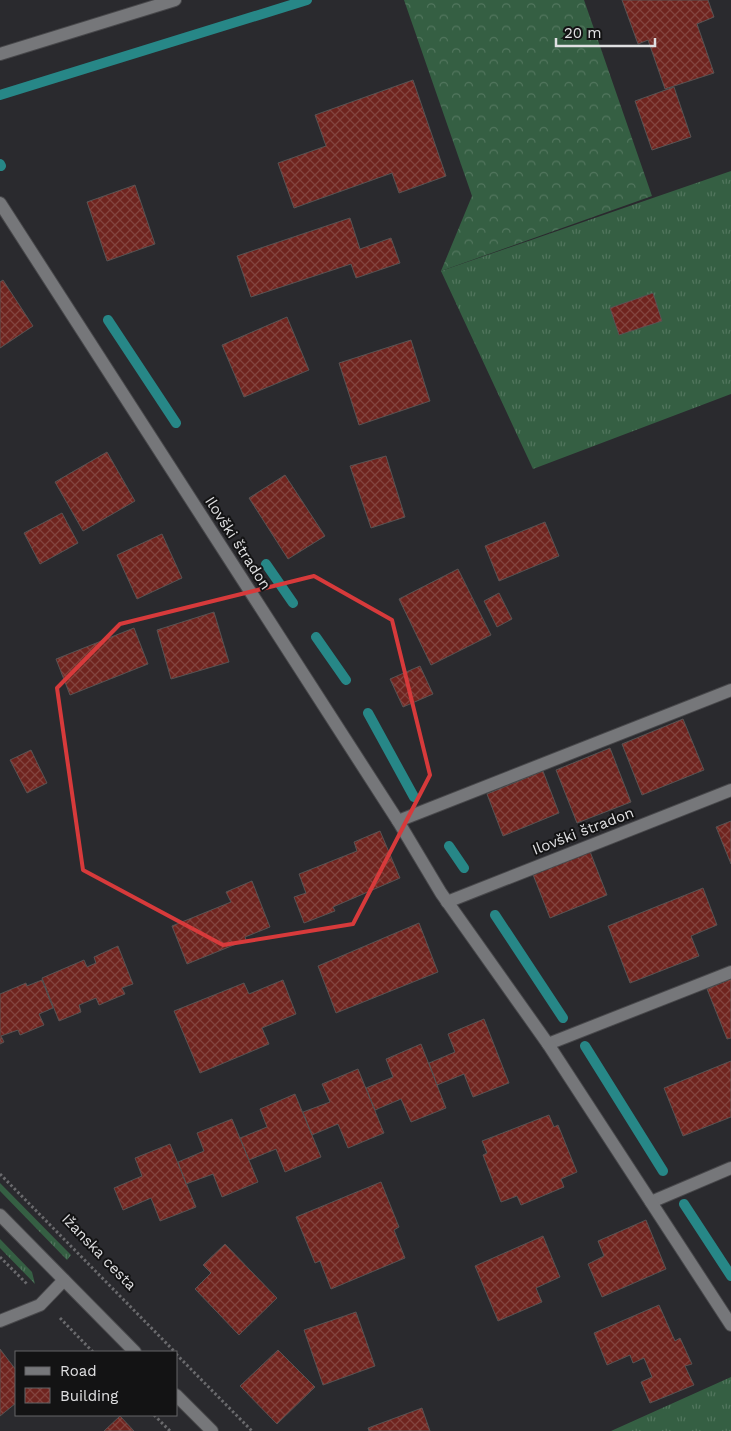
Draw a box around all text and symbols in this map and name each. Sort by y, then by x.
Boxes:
scale bar [556,15,655,47]
text: 20 m [564,24,602,42]
street label: Ilovški štradon [201,493,275,593]
street label: Ilovški štradon [530,803,636,859]
street label: Ižanska cesta [58,1210,140,1294]
legend [15,1351,178,1416]
text: Road [60,1362,97,1380]
text: Building [60,1387,118,1405]

